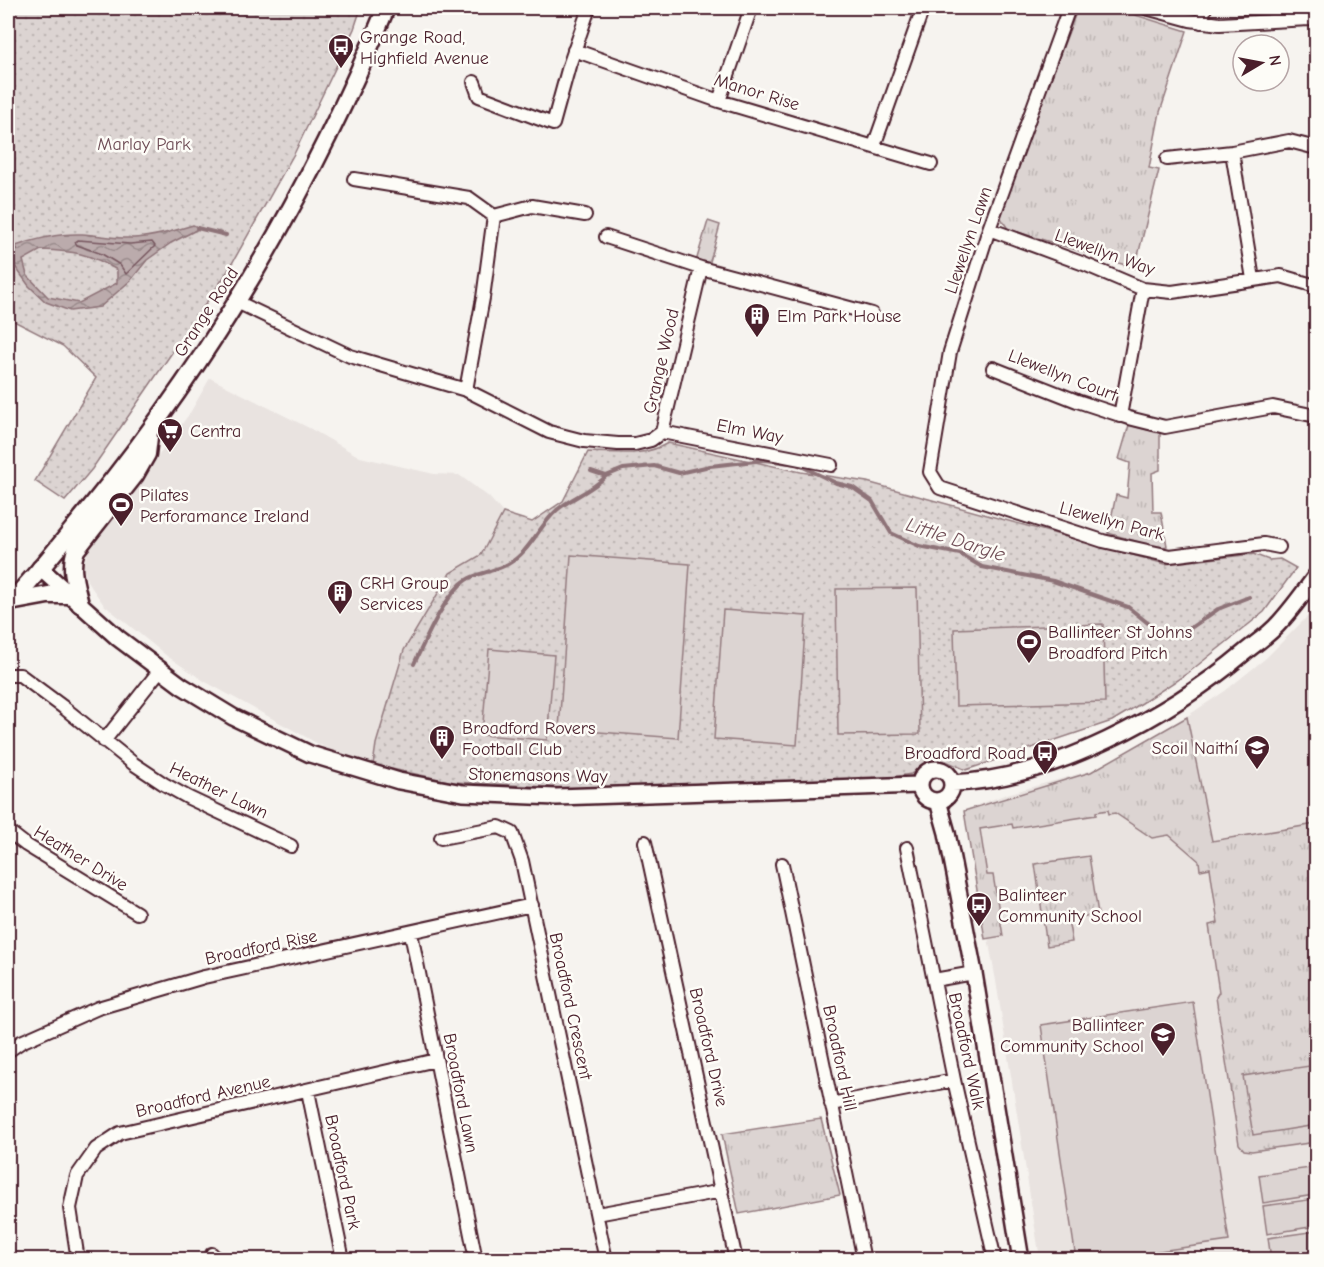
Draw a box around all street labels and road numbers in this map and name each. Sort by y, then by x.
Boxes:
street label: Manor Rise [712,70,802,115]
street label: Llewellyn Lawn [940,184,997,297]
street label: Llewellyn Way [1052,225,1159,281]
street label: Grange Road [170,264,243,361]
street label: Grange Wood [639,307,684,416]
street label: Llewellyn Court [1005,345,1121,406]
street label: Elm Way [715,415,786,448]
street label: Llewellyn Park [1057,497,1167,546]
street label: Heather Lawn [166,758,271,823]
street label: Stonemasons Way [468,764,609,787]
street label: Heather Drive [30,821,132,896]
street label: Broadford Rise [203,925,319,970]
street label: Broadford Crescent [545,931,597,1082]
street label: Broadford Drive [685,986,732,1109]
street label: Broadford Walk [944,991,989,1112]
street label: Broadford Hill [818,1003,861,1113]
street label: Broadford Lawn [439,1031,482,1155]
street label: Broadford Avenue [134,1071,272,1122]
street label: Broadford Park [320,1113,365,1232]

